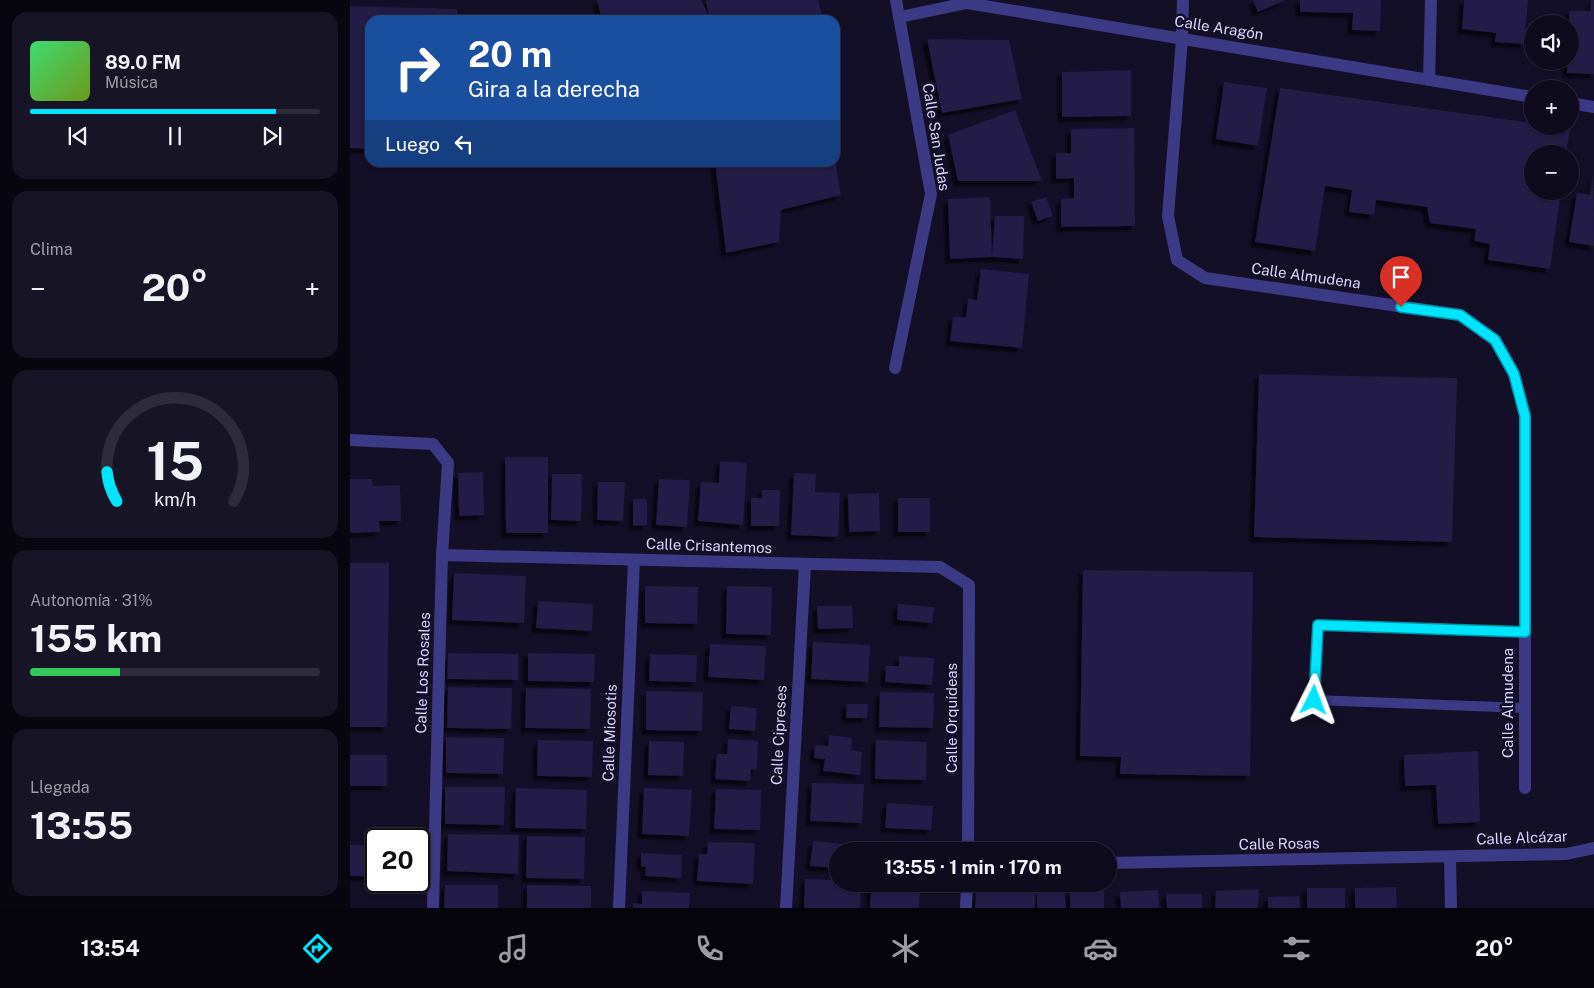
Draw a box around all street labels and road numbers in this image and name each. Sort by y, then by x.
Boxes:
street label: Calle Aragón [1173,12,1265,43]
street label: Calle San Judas [920,82,953,192]
street label: Calle Almudena [1250,259,1362,292]
street label: Calle Crisantemos [646,535,772,556]
street label: Calle Los Rosales [412,612,433,734]
street label: Calle Almudena [1499,648,1516,758]
street label: Calle Orquídeas [943,663,960,773]
street label: Calle Miosotis [599,684,620,782]
street label: Calle Cipreses [767,685,790,785]
street label: Calle Alcázar [1476,827,1568,848]
street label: Calle Rosas [1238,834,1320,853]

